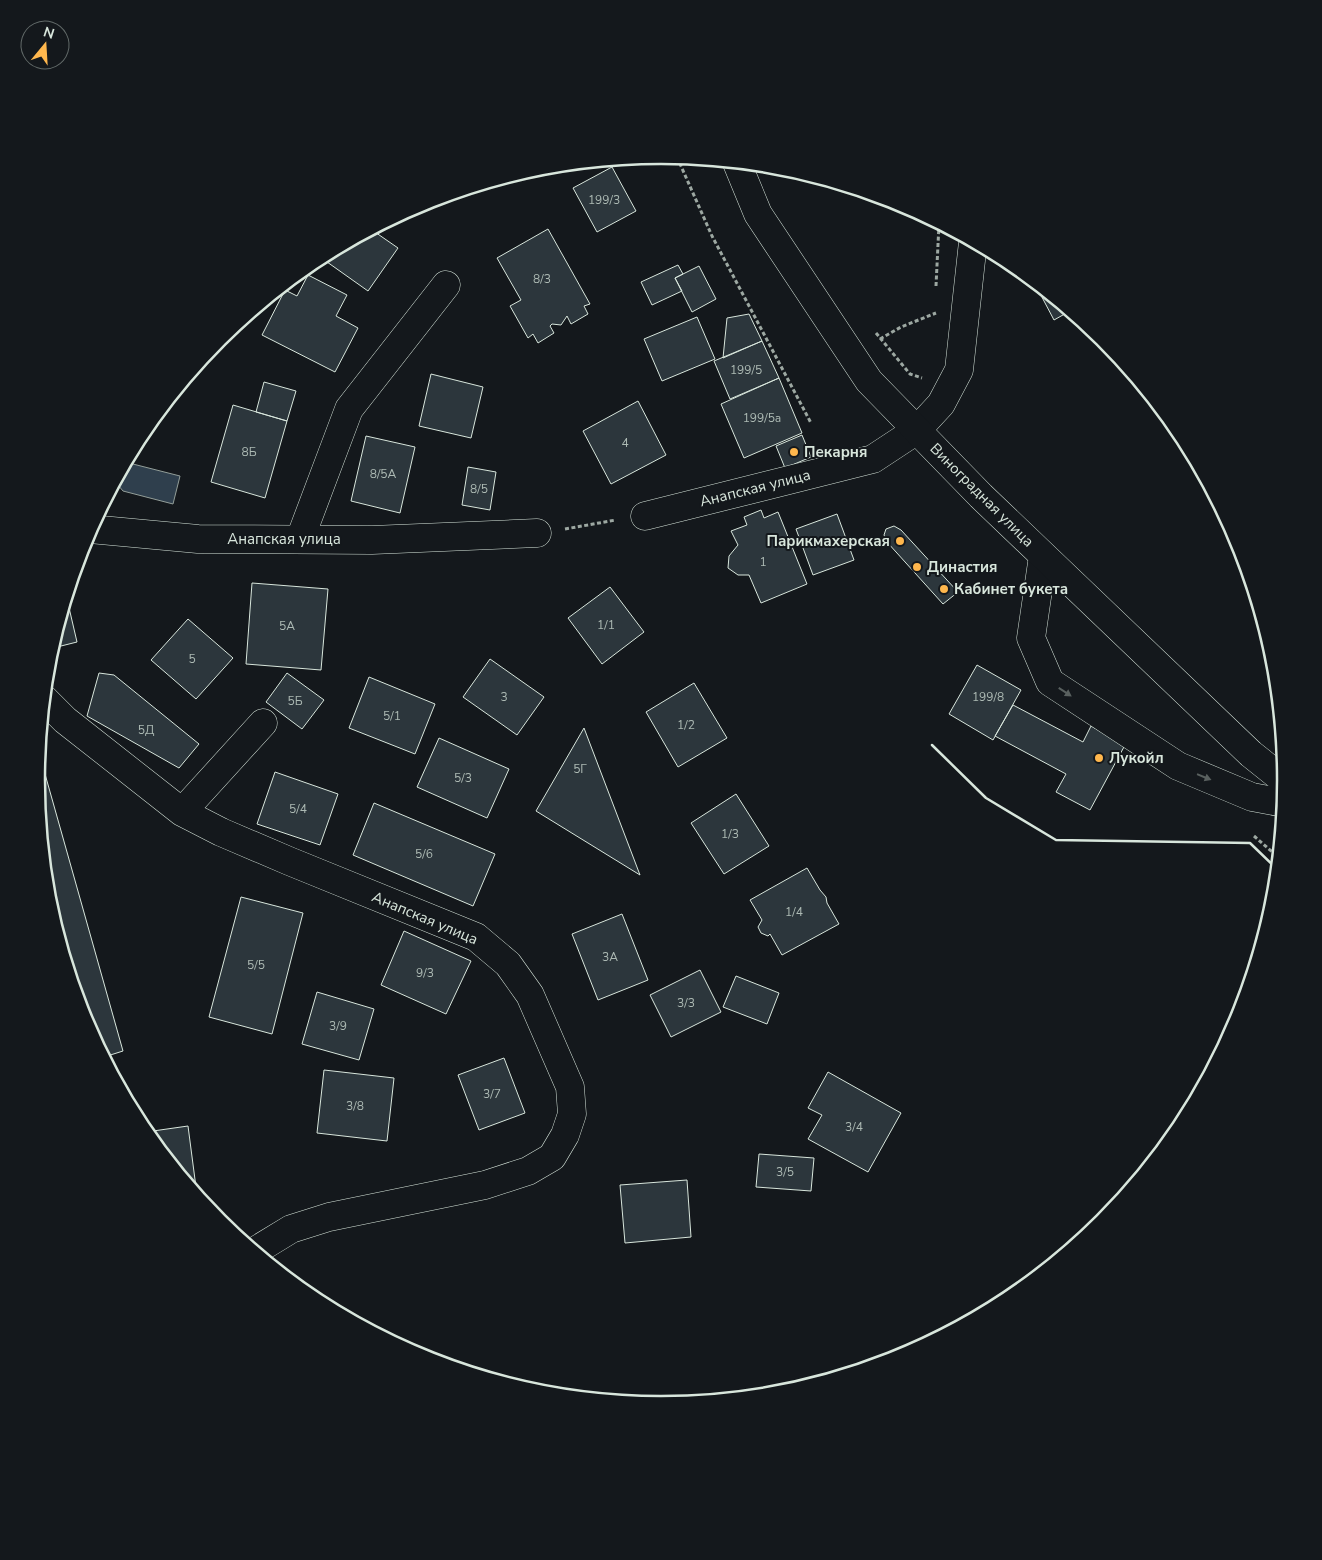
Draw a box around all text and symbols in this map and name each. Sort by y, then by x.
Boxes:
north arrow [20,20,70,70]
text: N [41,22,57,44]
house number: 199/3 [588,192,620,208]
house number: 8/3 [533,271,551,287]
house number: 199/5 [730,362,762,378]
house number: 199/5а [743,410,781,426]
house number: 4 [621,435,629,451]
street label: Виноградная улица [926,439,1038,551]
place label: Пекарня [804,442,867,462]
house number: 8Б [241,444,257,460]
marker: Пекарня [788,446,800,458]
street label: Анапская улица [698,465,812,511]
house number: 8/5А [370,466,397,482]
house number: 8/5 [470,481,488,497]
street label: Анапская улица [227,529,341,549]
place label: Парикмахерская [766,531,890,551]
marker: Парикмахерская [894,535,906,547]
house number: 1 [759,554,767,570]
place label: Династия [927,557,997,577]
marker: Династия [911,561,923,573]
place label: Кабинет букета [954,579,1068,599]
marker: Кабинет букета [938,583,950,595]
house number: 1/1 [597,617,615,633]
house number: 5А [279,618,295,634]
house number: 5 [188,651,196,667]
one-way arrow [1059,687,1072,697]
house number: 3 [500,689,508,705]
house number: 199/8 [972,689,1004,705]
house number: 5Б [287,693,303,709]
house number: 5/1 [383,708,401,724]
house number: 1/2 [677,717,695,733]
house number: 5Д [138,722,155,738]
place label: Лукойл [1109,748,1164,768]
marker: Лукойл [1093,752,1105,764]
house number: 5Г [573,761,587,777]
house number: 5/3 [454,770,472,786]
one-way arrow [1196,773,1211,781]
house number: 5/4 [289,801,307,817]
house number: 1/3 [721,826,739,842]
house number: 5/6 [415,846,433,862]
street label: Анапская улица [369,887,481,949]
house number: 1/4 [785,904,803,920]
house number: 3А [602,949,618,965]
house number: 5/5 [247,957,265,973]
house number: 9/3 [416,965,434,981]
house number: 3/3 [677,995,695,1011]
house number: 3/9 [329,1018,347,1034]
house number: 3/7 [483,1086,501,1102]
house number: 3/8 [346,1098,364,1114]
house number: 3/4 [845,1119,863,1135]
house number: 3/5 [776,1164,794,1180]

